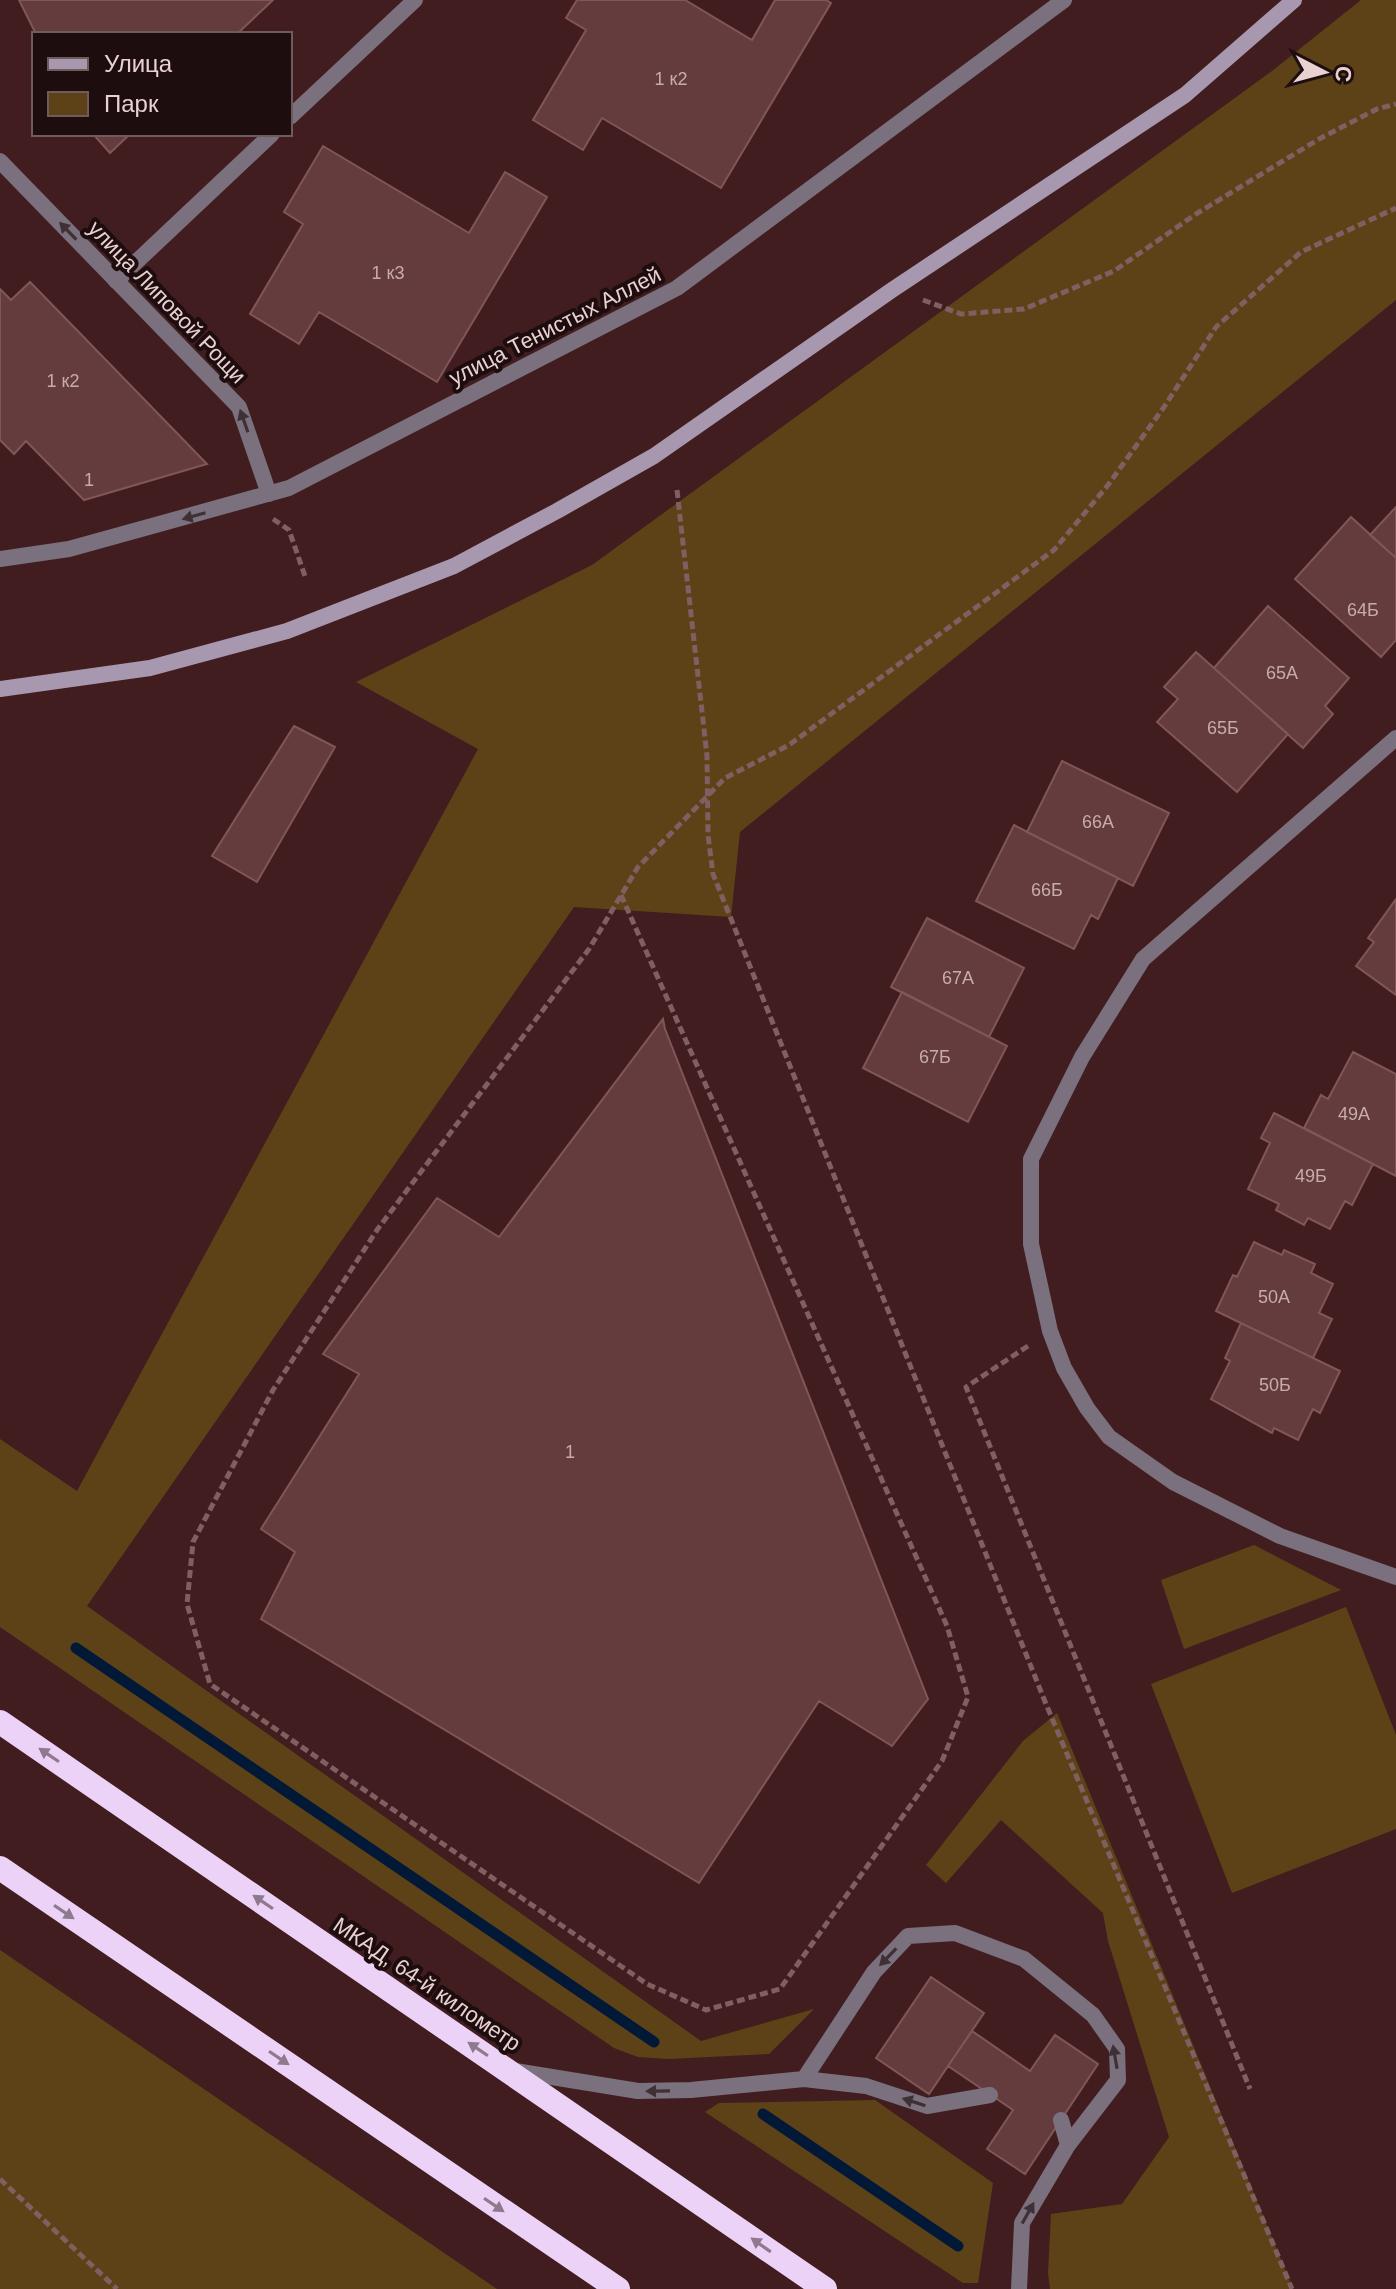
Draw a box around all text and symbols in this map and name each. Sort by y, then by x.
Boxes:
legend [32,32,292,136]
north arrow [1284,32,1364,112]
text: Улица [104,50,173,77]
text: С [1330,65,1357,83]
house number: 1 к2 [655,69,687,89]
text: Парк [104,90,159,117]
street label: улица Липовой Рощи [83,216,251,388]
one-way arrow [59,222,77,241]
street label: улица Тенистых Аллей [445,262,665,390]
house number: 1 к3 [372,263,404,283]
house number: 1 к2 [47,371,79,391]
one-way arrow [237,408,249,432]
house number: 1 [84,470,94,490]
one-way arrow [182,510,206,523]
house number: 64Б [1347,600,1379,620]
house number: 65А [1266,663,1298,683]
house number: 65Б [1207,718,1239,738]
house number: 66А [1082,812,1114,832]
house number: 66Б [1031,880,1063,900]
house number: 67А [942,968,974,988]
house number: 67Б [919,1047,951,1067]
house number: 49А [1338,1104,1370,1124]
house number: 49Б [1295,1166,1327,1186]
house number: 50А [1258,1287,1290,1307]
house number: 50Б [1259,1375,1291,1395]
house number: 1 [565,1442,575,1462]
one-way arrow [38,1748,59,1763]
one-way arrow [253,1895,274,1910]
one-way arrow [54,1904,75,1919]
street label: МКАД, 64-й километр [329,1912,525,2056]
one-way arrow [879,1948,897,1967]
one-way arrow [467,2042,488,2057]
one-way arrow [1109,2044,1121,2069]
one-way arrow [269,2051,290,2066]
one-way arrow [645,2084,670,2097]
one-way arrow [902,2095,926,2107]
one-way arrow [484,2197,505,2212]
one-way arrow [1021,2202,1035,2224]
one-way arrow [750,2238,771,2253]

